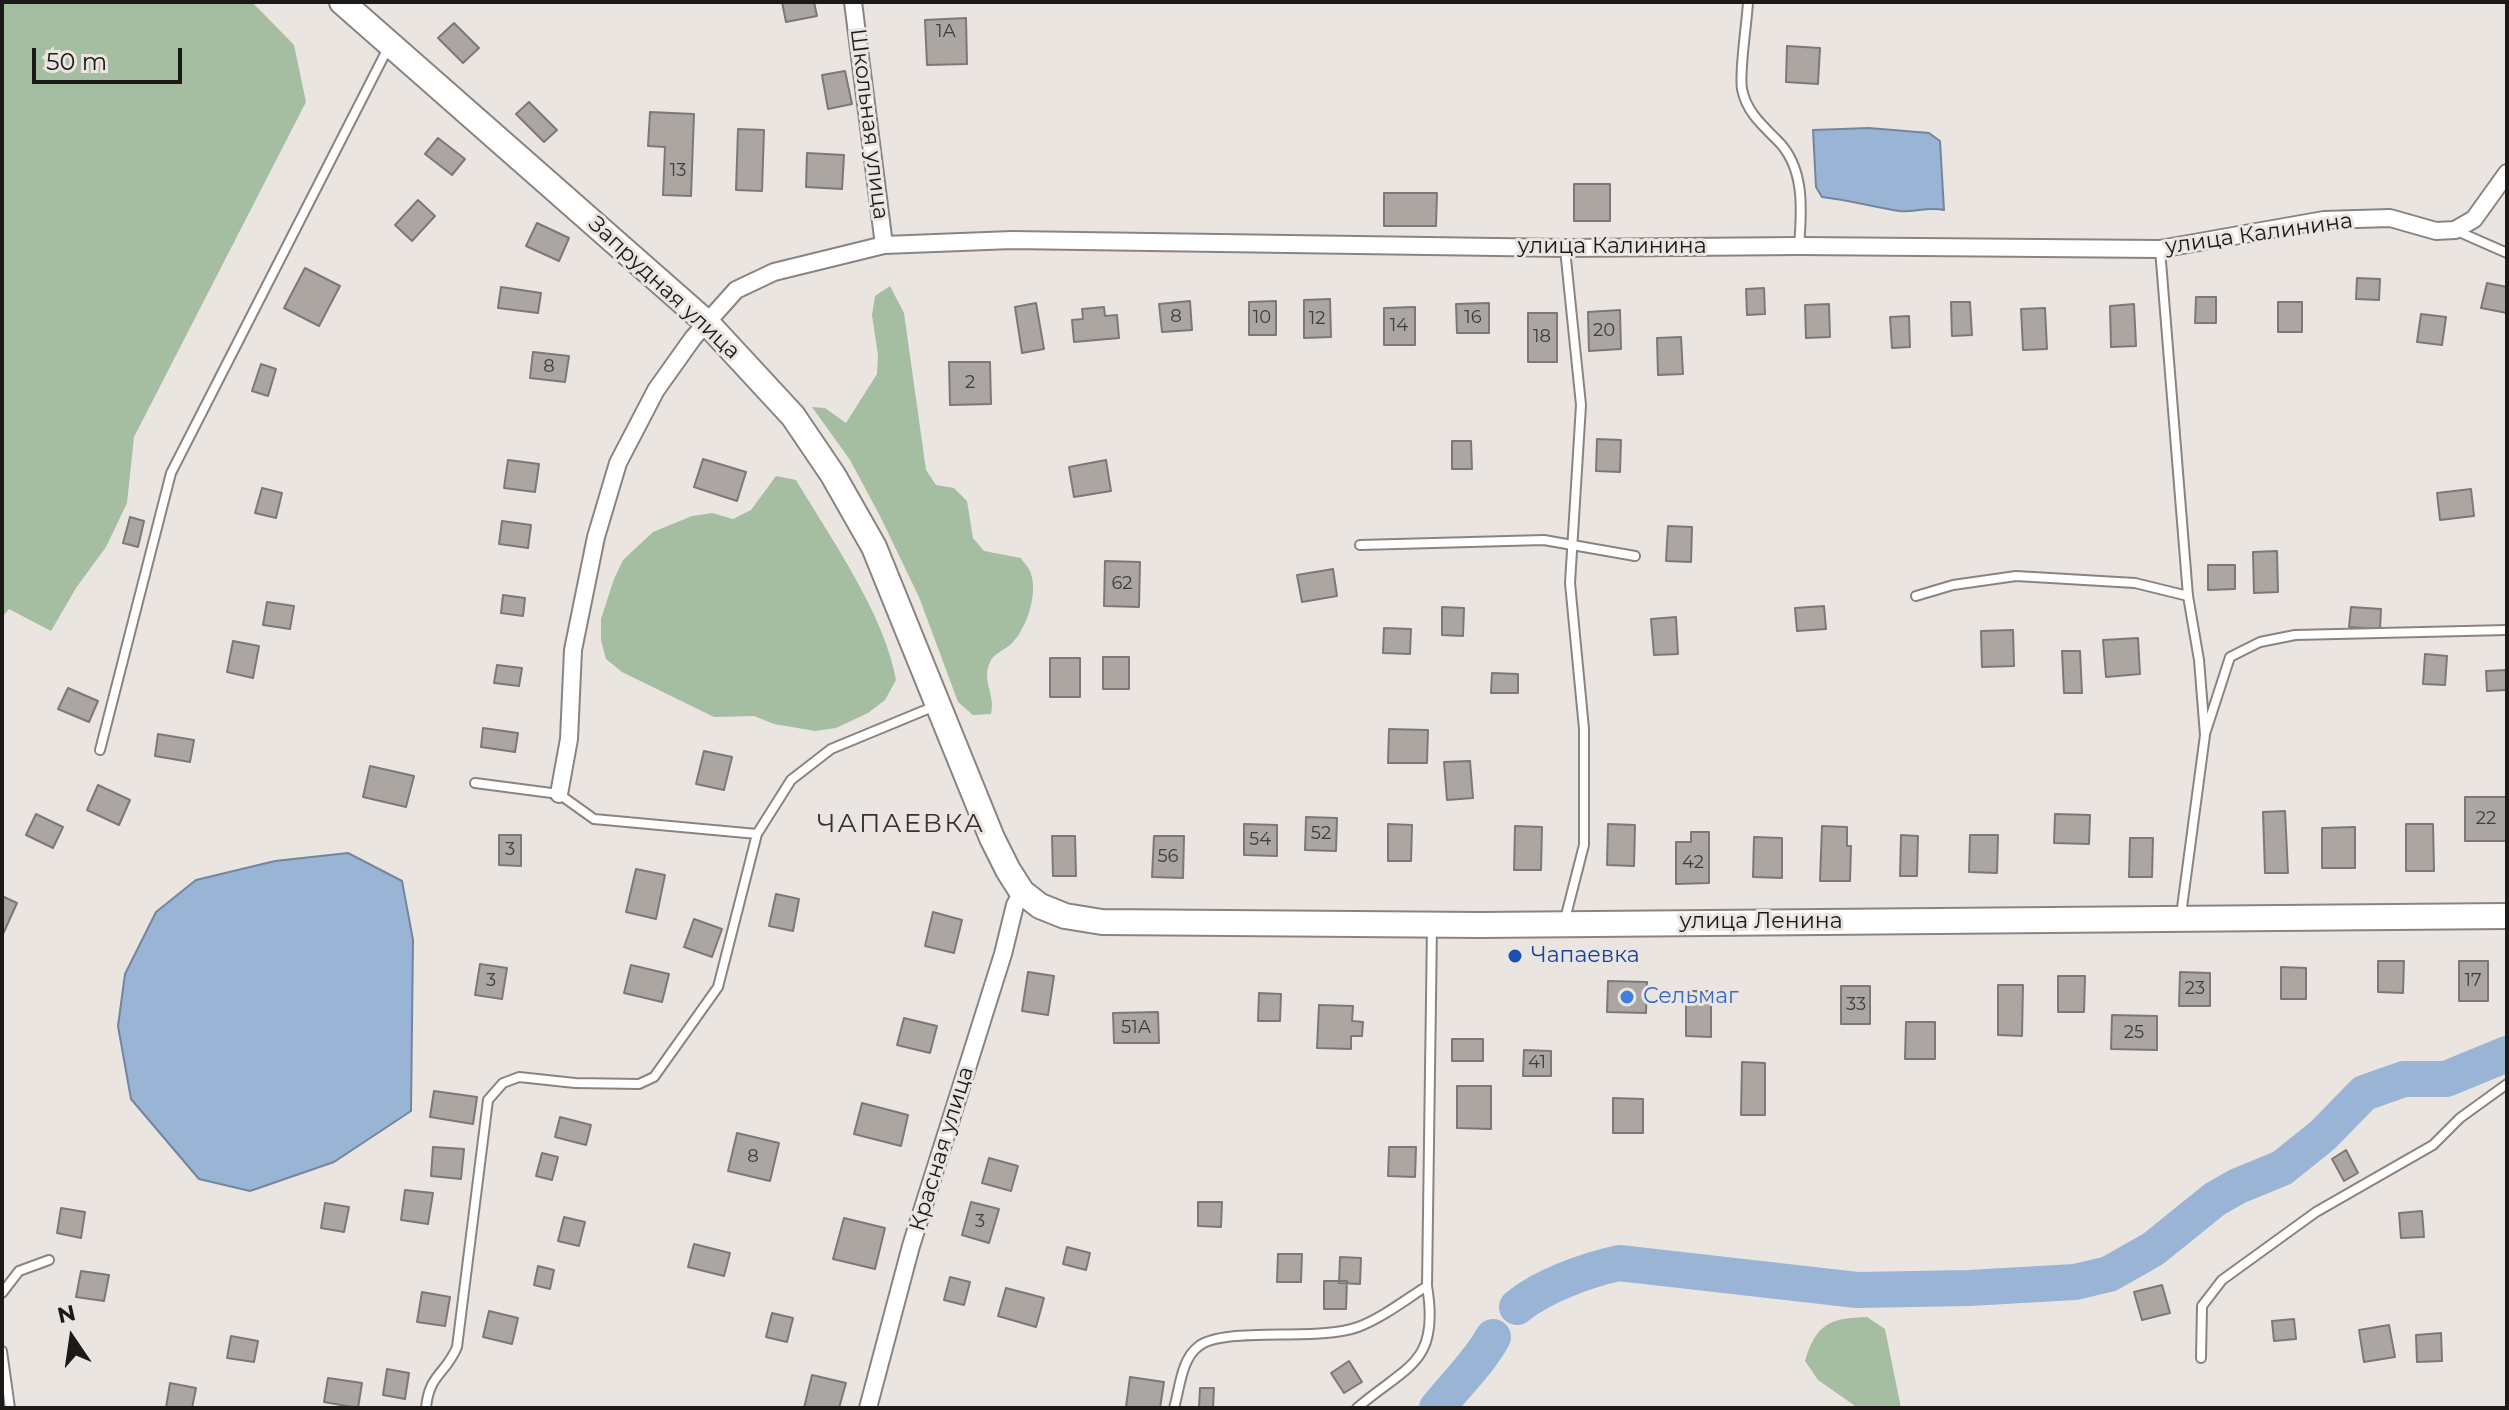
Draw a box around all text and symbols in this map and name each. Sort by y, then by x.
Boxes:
house number: 1А [936,21,956,43]
street label: Школьная улица [844,27,894,221]
scale bar [36,32,186,82]
text: 50 m [46,47,107,76]
house number: 13 [670,160,686,182]
street label: улица Калинина [2164,208,2354,260]
street label: Запрудная улица [583,211,745,365]
street label: улица Калинина [1517,234,1707,260]
house number: 8 [1170,306,1182,328]
house number: 10 [1253,307,1271,329]
house number: 16 [1464,307,1482,329]
house number: 12 [1309,308,1325,330]
house number: 14 [1390,315,1408,337]
house number: 20 [1593,320,1615,342]
house number: 18 [1533,326,1551,348]
house number: 8 [543,356,555,378]
house number: 2 [965,372,975,394]
house number: 62 [1111,573,1133,595]
district label: ЧАПАЕВКА [817,808,985,840]
house number: 22 [2476,808,2496,830]
house number: 52 [1311,823,1331,845]
house number: 54 [1249,829,1271,851]
house number: 3 [505,839,515,861]
house number: 56 [1157,846,1179,868]
house number: 42 [1682,852,1704,874]
street label: улица Ленина [1680,909,1842,935]
place label: Чапаевка [1531,943,1640,969]
marker: Чапаевка [1506,947,1524,965]
house number: 3 [486,970,496,992]
house number: 17 [2464,970,2482,992]
house number: 23 [2185,978,2205,1000]
place label: Сельмаг [1643,984,1739,1010]
marker: Сельмаг [1618,988,1636,1006]
house number: 33 [1846,994,1866,1016]
house number: 51А [1121,1017,1151,1039]
house number: 25 [2124,1022,2144,1044]
house number: 41 [1528,1052,1546,1074]
street label: Красная улица [904,1063,980,1235]
house number: 8 [747,1146,759,1168]
house number: 3 [975,1211,985,1233]
north arrow [32,1298,112,1378]
text: N [55,1299,78,1329]

